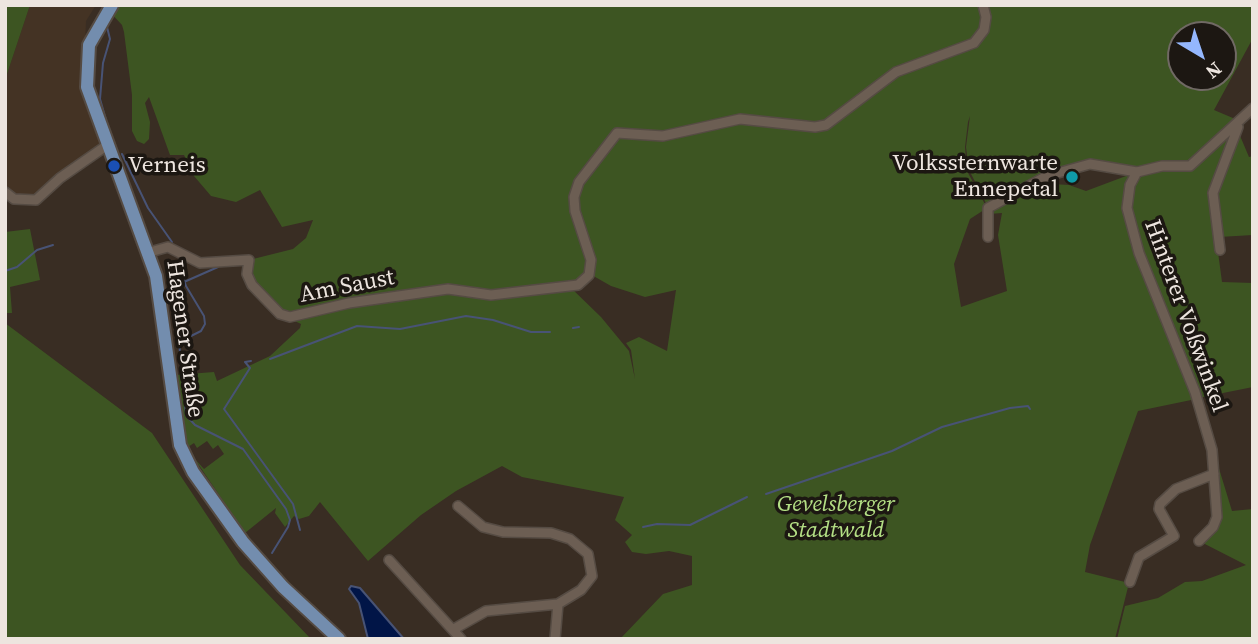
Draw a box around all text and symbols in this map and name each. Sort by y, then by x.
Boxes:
north arrow [1167,21,1237,91]
text: N [1200,56,1228,85]
place label: Volkssternwarte Ennepetal [892,150,1058,204]
place label: Verneis [128,152,206,180]
marker: Verneis [106,158,122,174]
marker: Volkssternwarte Ennepetal [1064,169,1080,185]
street label: Hinterer Voßwinkel [1137,216,1233,416]
street label: Hagener Straße [159,258,209,420]
street label: Am Saust [297,264,397,310]
park label: Gevelsberger Stadtwald [777,491,895,545]

